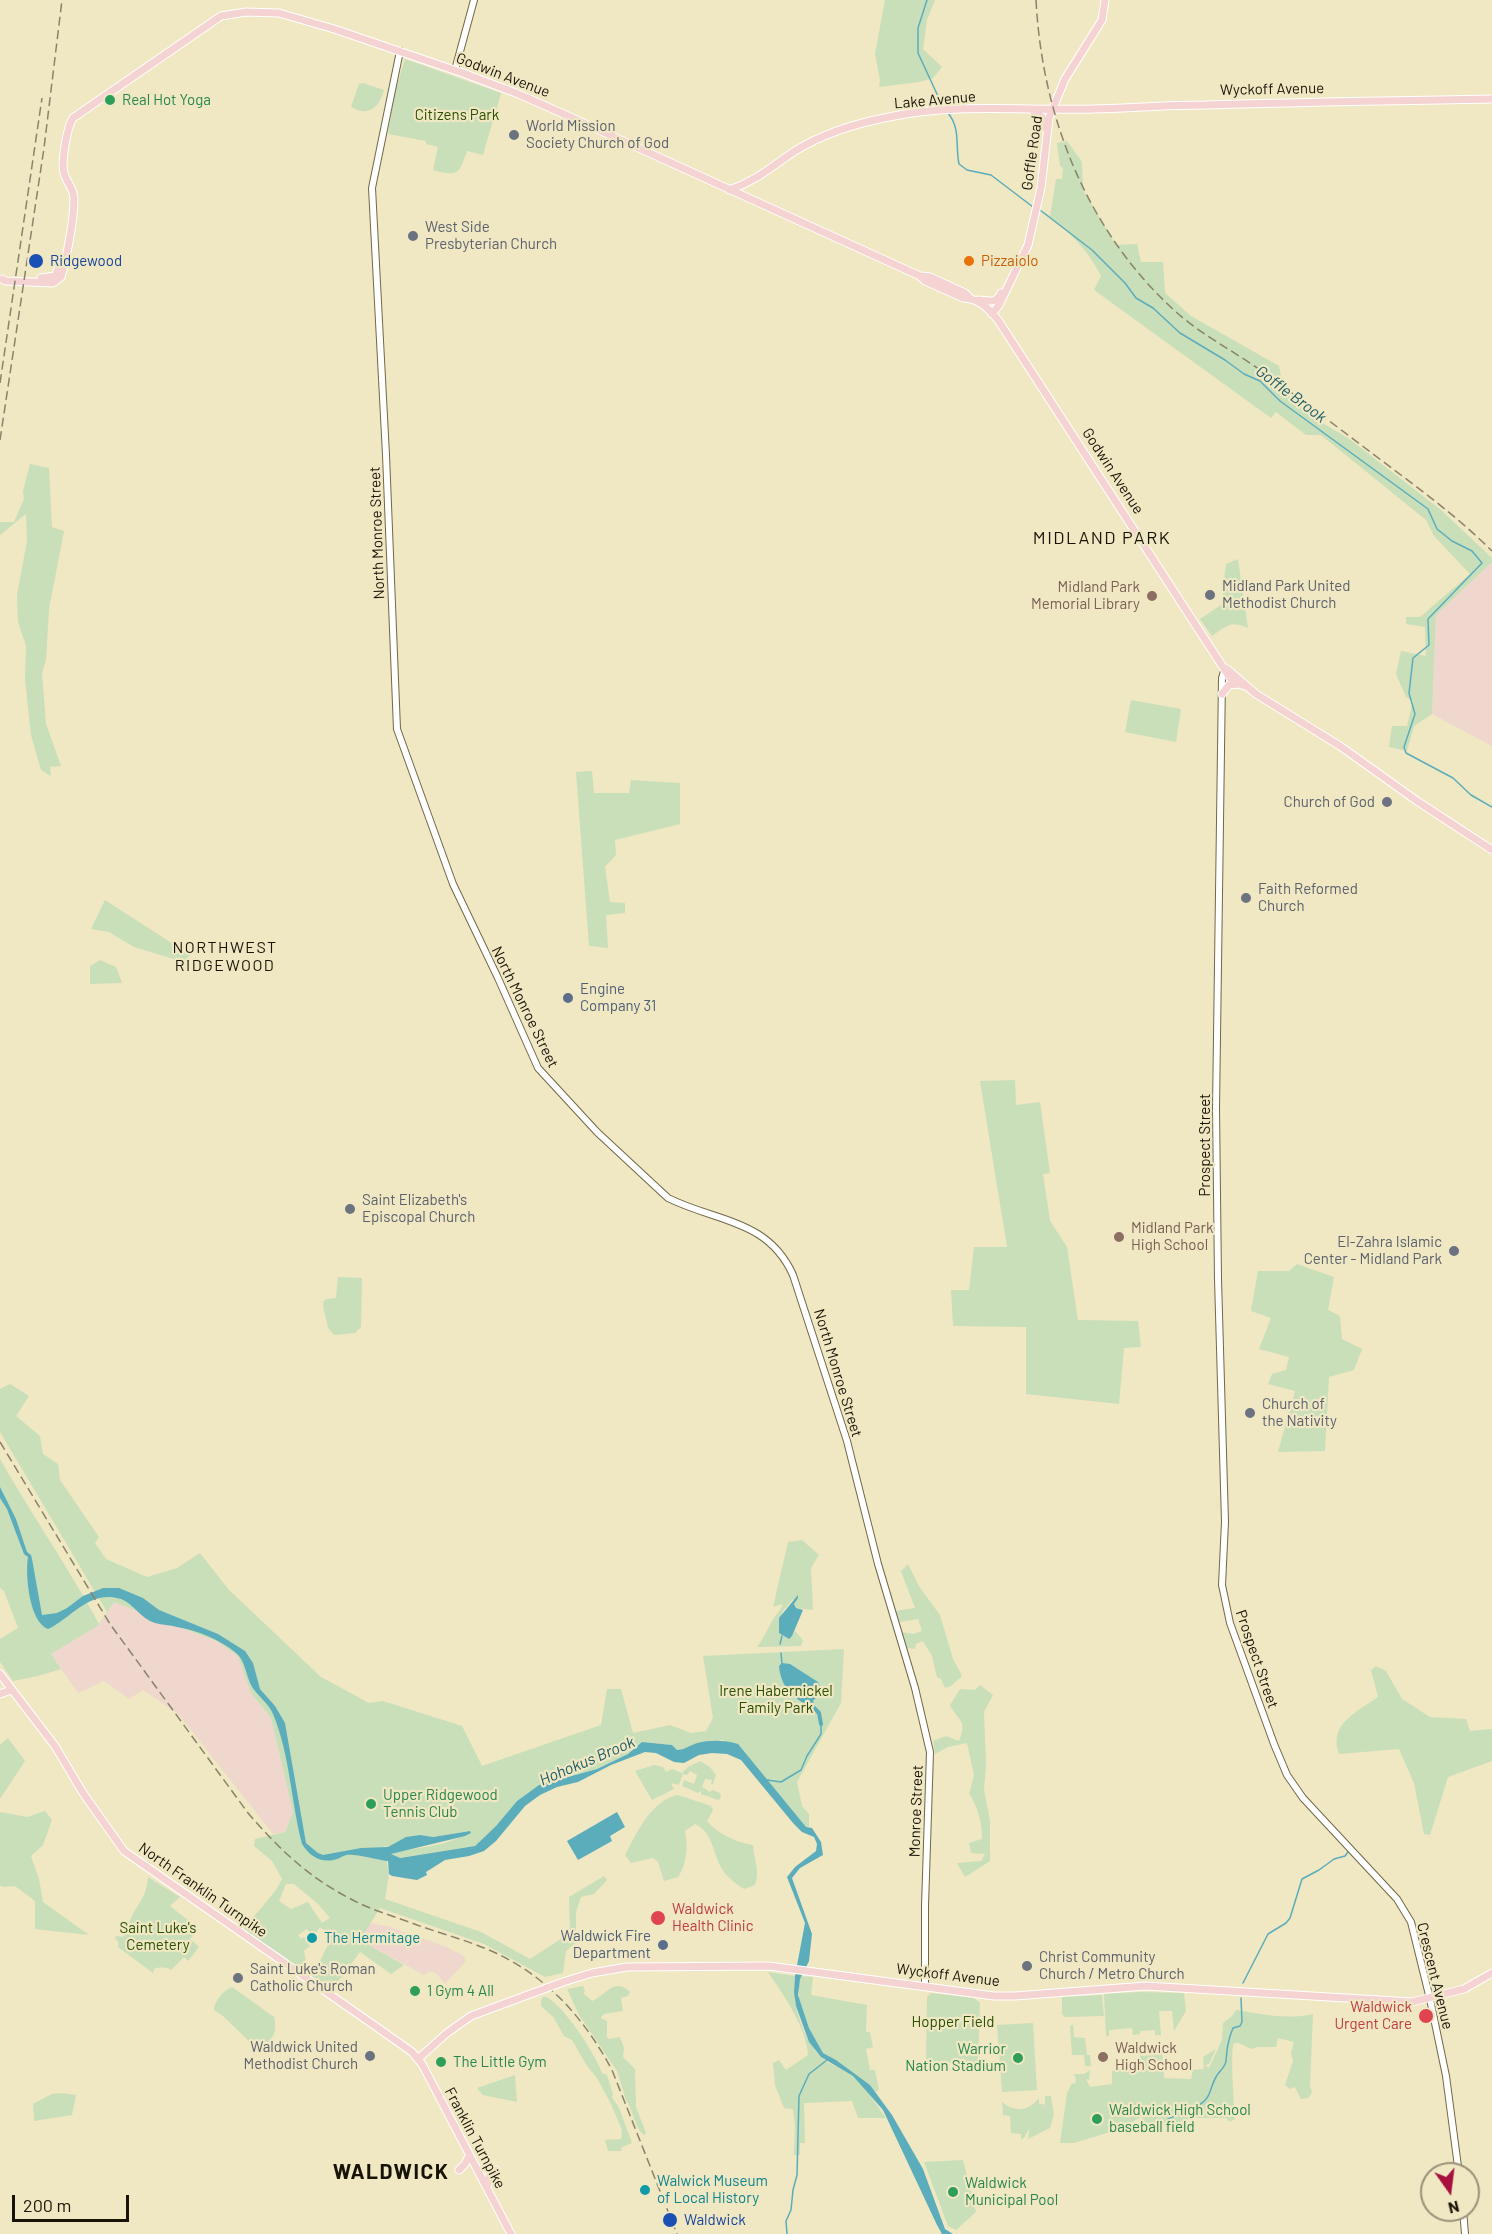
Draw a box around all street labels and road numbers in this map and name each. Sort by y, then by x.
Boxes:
street label: Godwin Avenue [454,49,552,101]
street label: Wyckoff Avenue [1220,79,1324,99]
street label: Lake Avenue [893,87,977,113]
street label: Goffle Road [1018,115,1046,191]
street label: Godwin Avenue [1079,425,1147,517]
street label: North Monroe Street [366,466,388,600]
street label: North Monroe Street [488,943,562,1071]
street label: Prospect Street [1196,1093,1214,1197]
street label: North Monroe Street [810,1307,866,1439]
street label: Prospect Street [1232,1607,1282,1711]
street label: Monroe Street [905,1764,927,1858]
street label: North Franklin Turnpike [135,1839,271,1941]
street label: Crescent Avenue [1413,1921,1457,2031]
street label: Wyckoff Avenue [895,1960,1001,1990]
street label: Franklin Turnpike [441,2084,509,2192]

